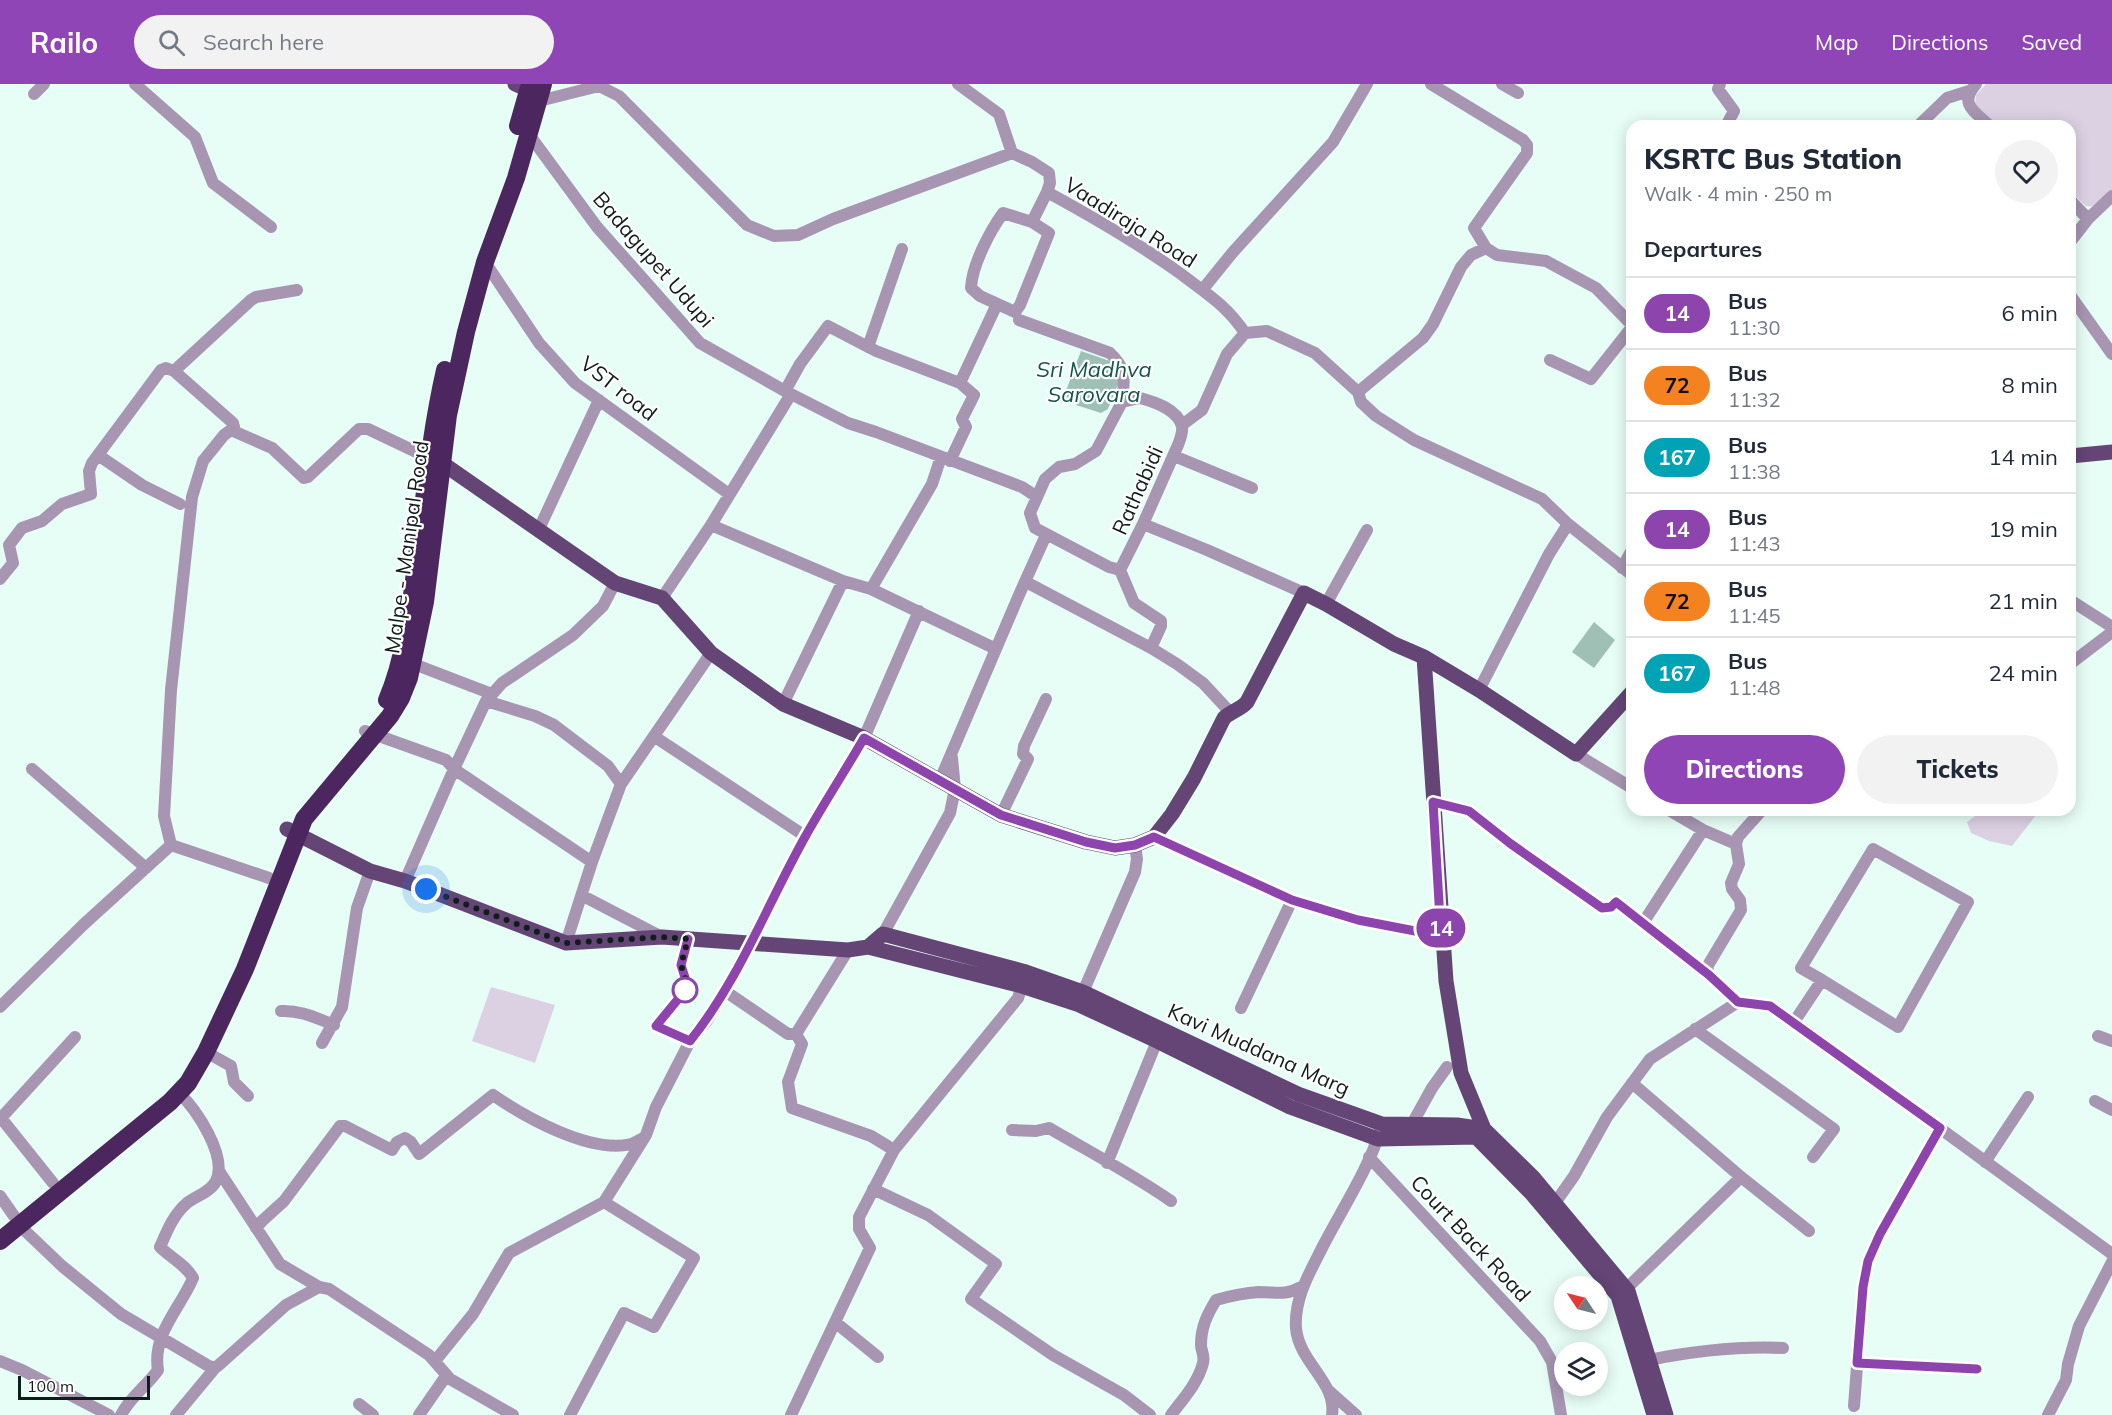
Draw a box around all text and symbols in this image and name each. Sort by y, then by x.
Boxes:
search box [134,15,554,69]
text: Railo [30,25,98,60]
icon: search [155,26,188,59]
text: Search here [203,28,324,56]
text: Map [1815,29,1858,55]
text: Directions [1891,29,1988,55]
text: Saved [2021,29,2082,55]
button: heart [1995,140,2058,203]
text: KSRTC Bus Station [1644,141,1902,176]
street label: Vaadiraja Road [1060,171,1202,273]
text: Walk · 4 min · 250 m [1644,181,1832,206]
street label: Badagupet Udupi [588,186,720,332]
text: Departures [1644,235,1762,263]
text: Bus [1728,287,1767,315]
text: 6 min [2002,299,2058,327]
text: 14 [1664,300,1690,326]
text: 11:30 [1728,315,1781,340]
street label: VST road [576,350,662,426]
water label: Sri Madhva Sarovara [1036,355,1152,408]
text: Bus [1728,359,1767,387]
text: 8 min [2002,371,2058,399]
text: 72 [1664,372,1690,398]
text: 11:32 [1728,387,1781,412]
text: Bus [1728,431,1767,459]
street label: Malpe - Manipal Road [378,439,434,655]
street label: Rathabidi [1106,442,1168,538]
text: 14 min [1988,443,2058,471]
text: 167 [1658,444,1696,470]
text: 11:38 [1728,459,1781,484]
text: Bus [1728,503,1767,531]
text: 19 min [1988,515,2058,543]
text: 14 [1664,516,1690,542]
text: 11:43 [1728,531,1781,556]
text: Bus [1728,575,1767,603]
text: 21 min [1988,587,2058,615]
text: 72 [1664,588,1690,614]
text: 11:45 [1728,603,1781,628]
text: Bus [1728,647,1767,675]
text: 24 min [1988,659,2058,687]
text: 167 [1658,660,1696,686]
text: 11:48 [1728,675,1781,700]
button: Directions [1644,735,1845,804]
button: Tickets [1857,735,2058,804]
your location [411,874,441,904]
line badge: 14 [1414,908,1468,948]
text: 14 [1428,915,1454,941]
unlabelled marker [672,977,698,1003]
street label: Kavi Muddana Marg [1164,997,1354,1101]
street label: Court Back Road [1406,1169,1536,1307]
north arrow [1554,1276,1608,1330]
map controls [1554,1276,1608,1396]
button: layers [1554,1342,1608,1396]
scale bar [18,1373,150,1400]
text: 100 m [27,1376,74,1396]

